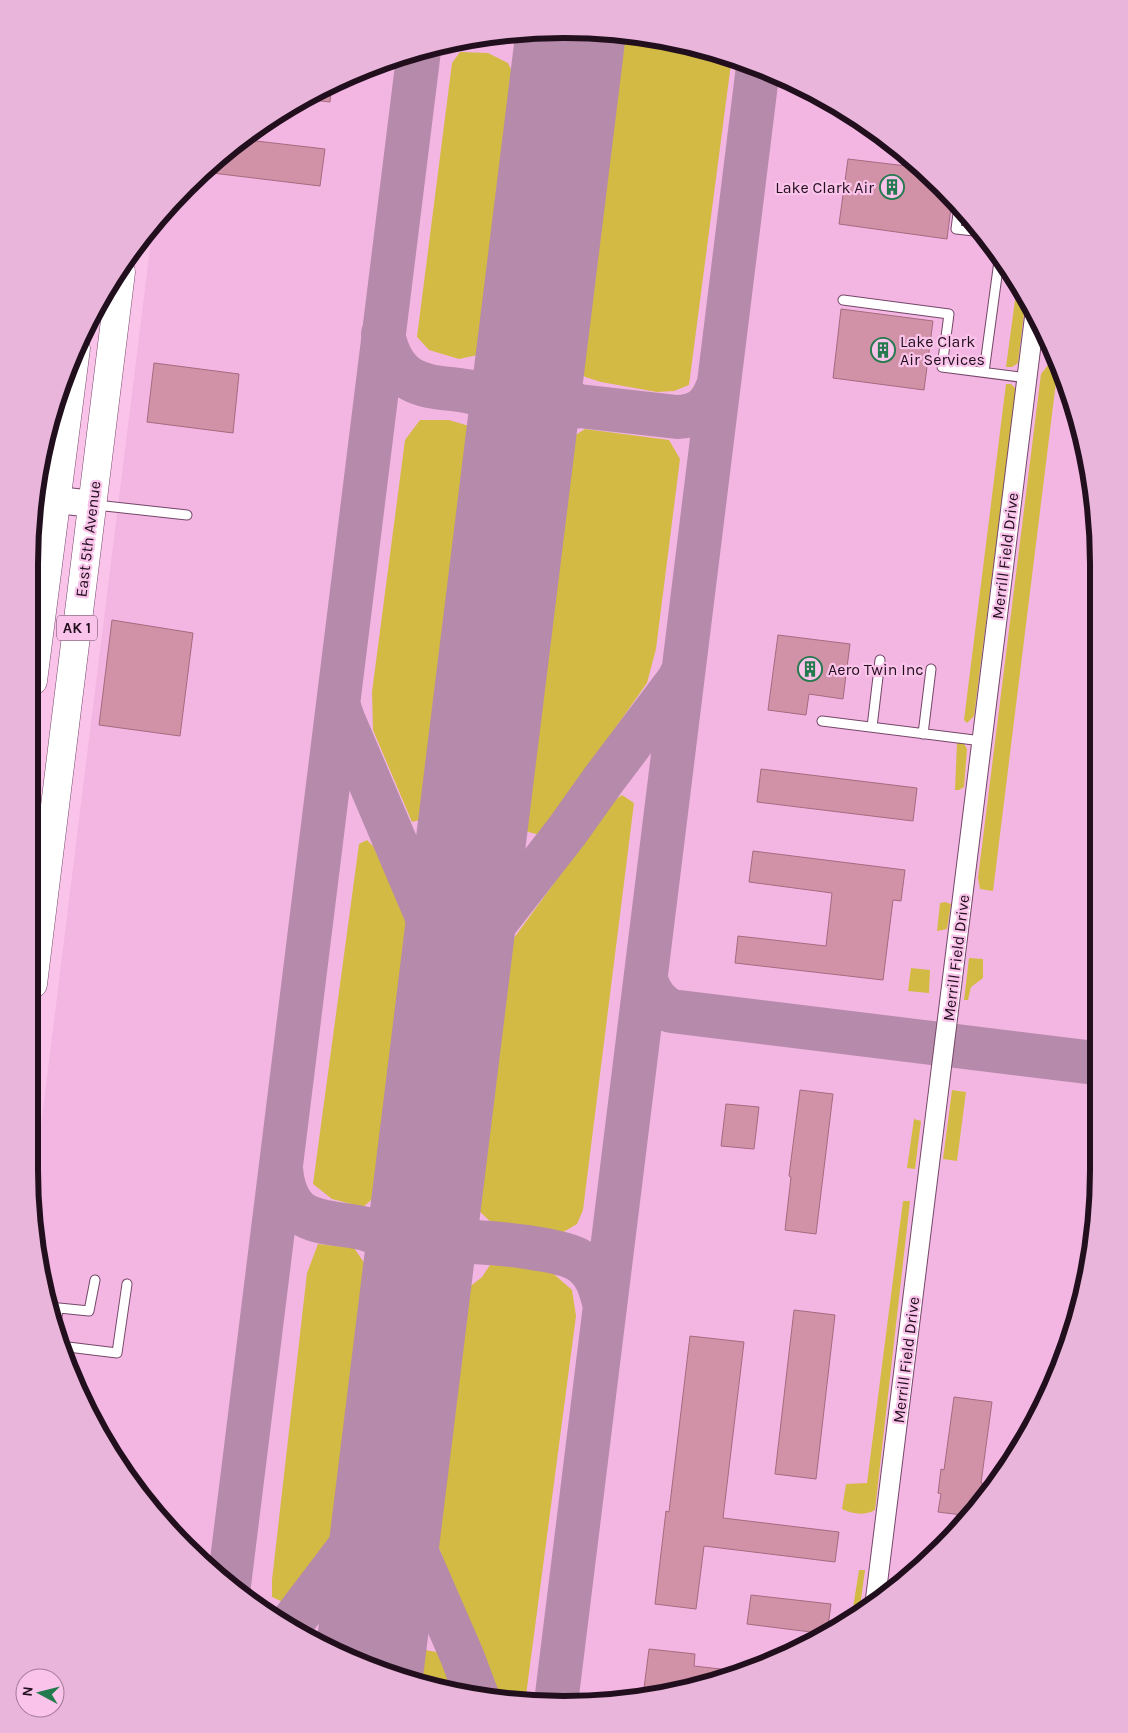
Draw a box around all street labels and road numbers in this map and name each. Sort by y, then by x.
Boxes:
street label: East 5th Avenue [71,480,105,598]
street label: Merrill Field Drive [988,492,1022,620]
road number: AK 1 [57,616,97,640]
street label: Merrill Field Drive [939,894,973,1022]
street label: Merrill Field Drive [889,1296,923,1424]

